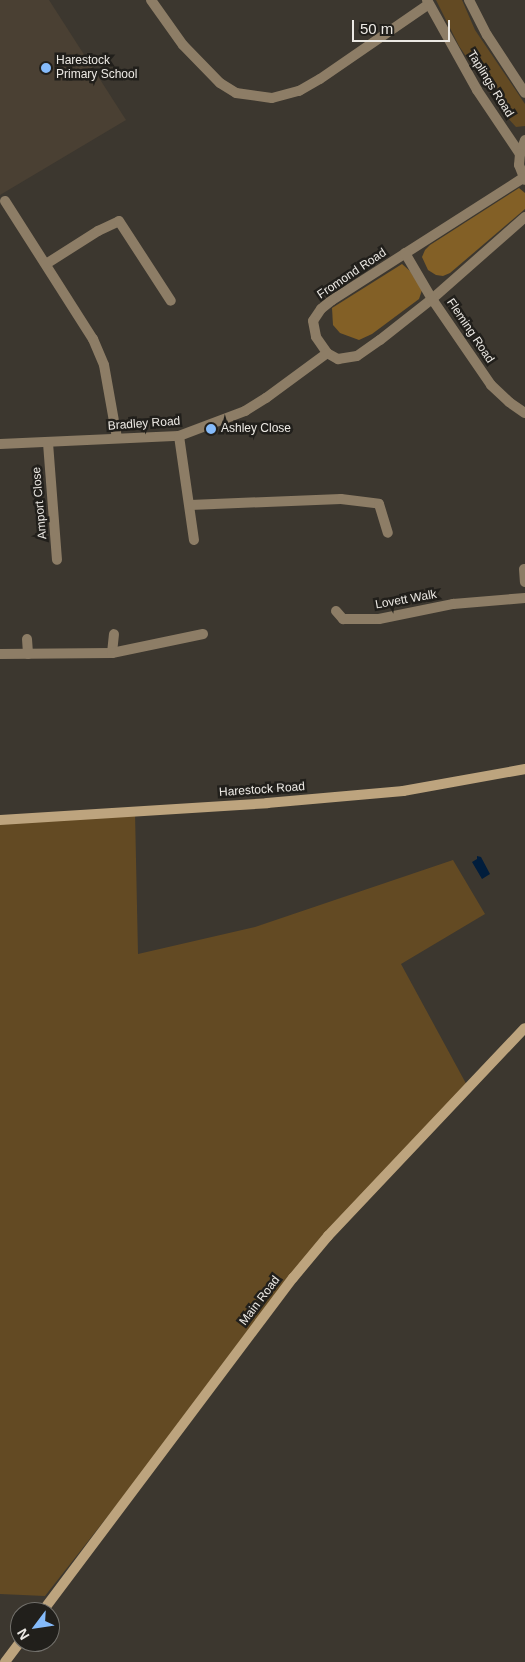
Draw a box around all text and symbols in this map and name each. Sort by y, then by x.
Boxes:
scale bar [355,10,452,42]
text: 50 m [360,20,393,37]
street label: Taplings Road [464,48,516,120]
place label: Harestock Primary School [56,54,137,82]
marker: Harestock Primary School [40,62,52,74]
street label: Fromond Road [315,246,389,302]
street label: Fleming Road [443,296,497,366]
street label: Bradley Road [107,414,181,434]
place label: Ashley Close [221,422,291,436]
marker: Ashley Close [205,423,217,435]
street label: Amport Close [30,466,50,540]
street label: Lovett Walk [374,588,438,612]
street label: Harestock Road [219,780,305,800]
street label: Main Road [237,1273,283,1329]
north arrow [10,1602,60,1652]
text: N [14,1626,32,1643]

